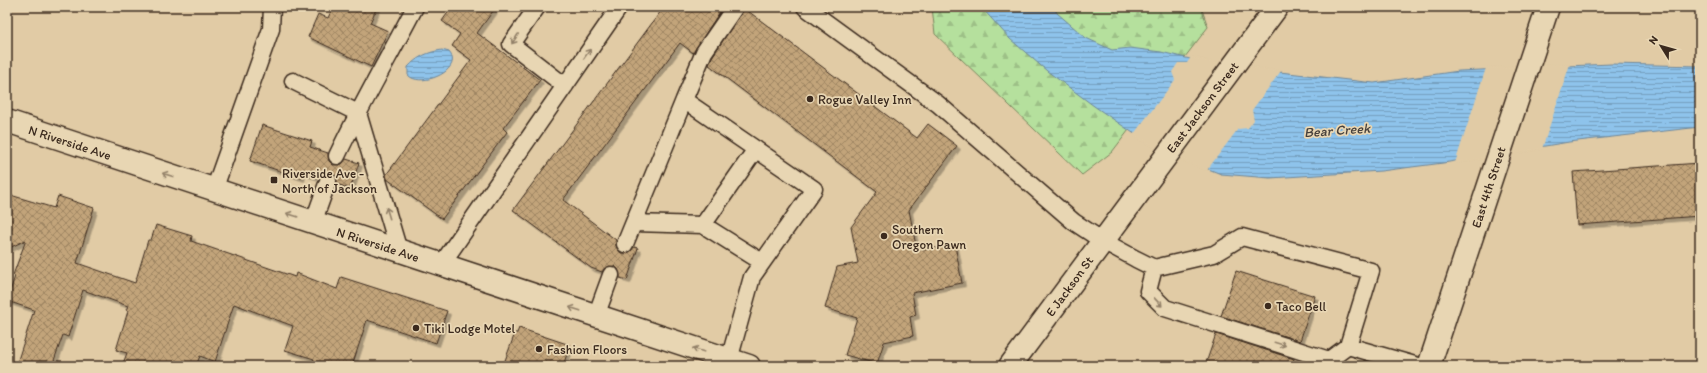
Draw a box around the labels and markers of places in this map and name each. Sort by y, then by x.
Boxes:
place label: Rogue Valley Inn [818,92,912,107]
marker: Rogue Valley Inn [805,94,815,104]
place label: Riverside Ave - North of Jackson [282,166,377,196]
marker: Riverside Ave - North of Jackson [269,175,279,185]
place label: Southern Oregon Pawn [892,222,966,252]
marker: Southern Oregon Pawn [879,231,889,241]
place label: Taco Bell [1276,299,1327,314]
marker: Taco Bell [1263,301,1273,311]
place label: Tiki Lodge Motel [424,321,515,336]
marker: Tiki Lodge Motel [411,323,421,333]
place label: Fashion Floors [547,342,627,357]
marker: Fashion Floors [534,344,544,354]

